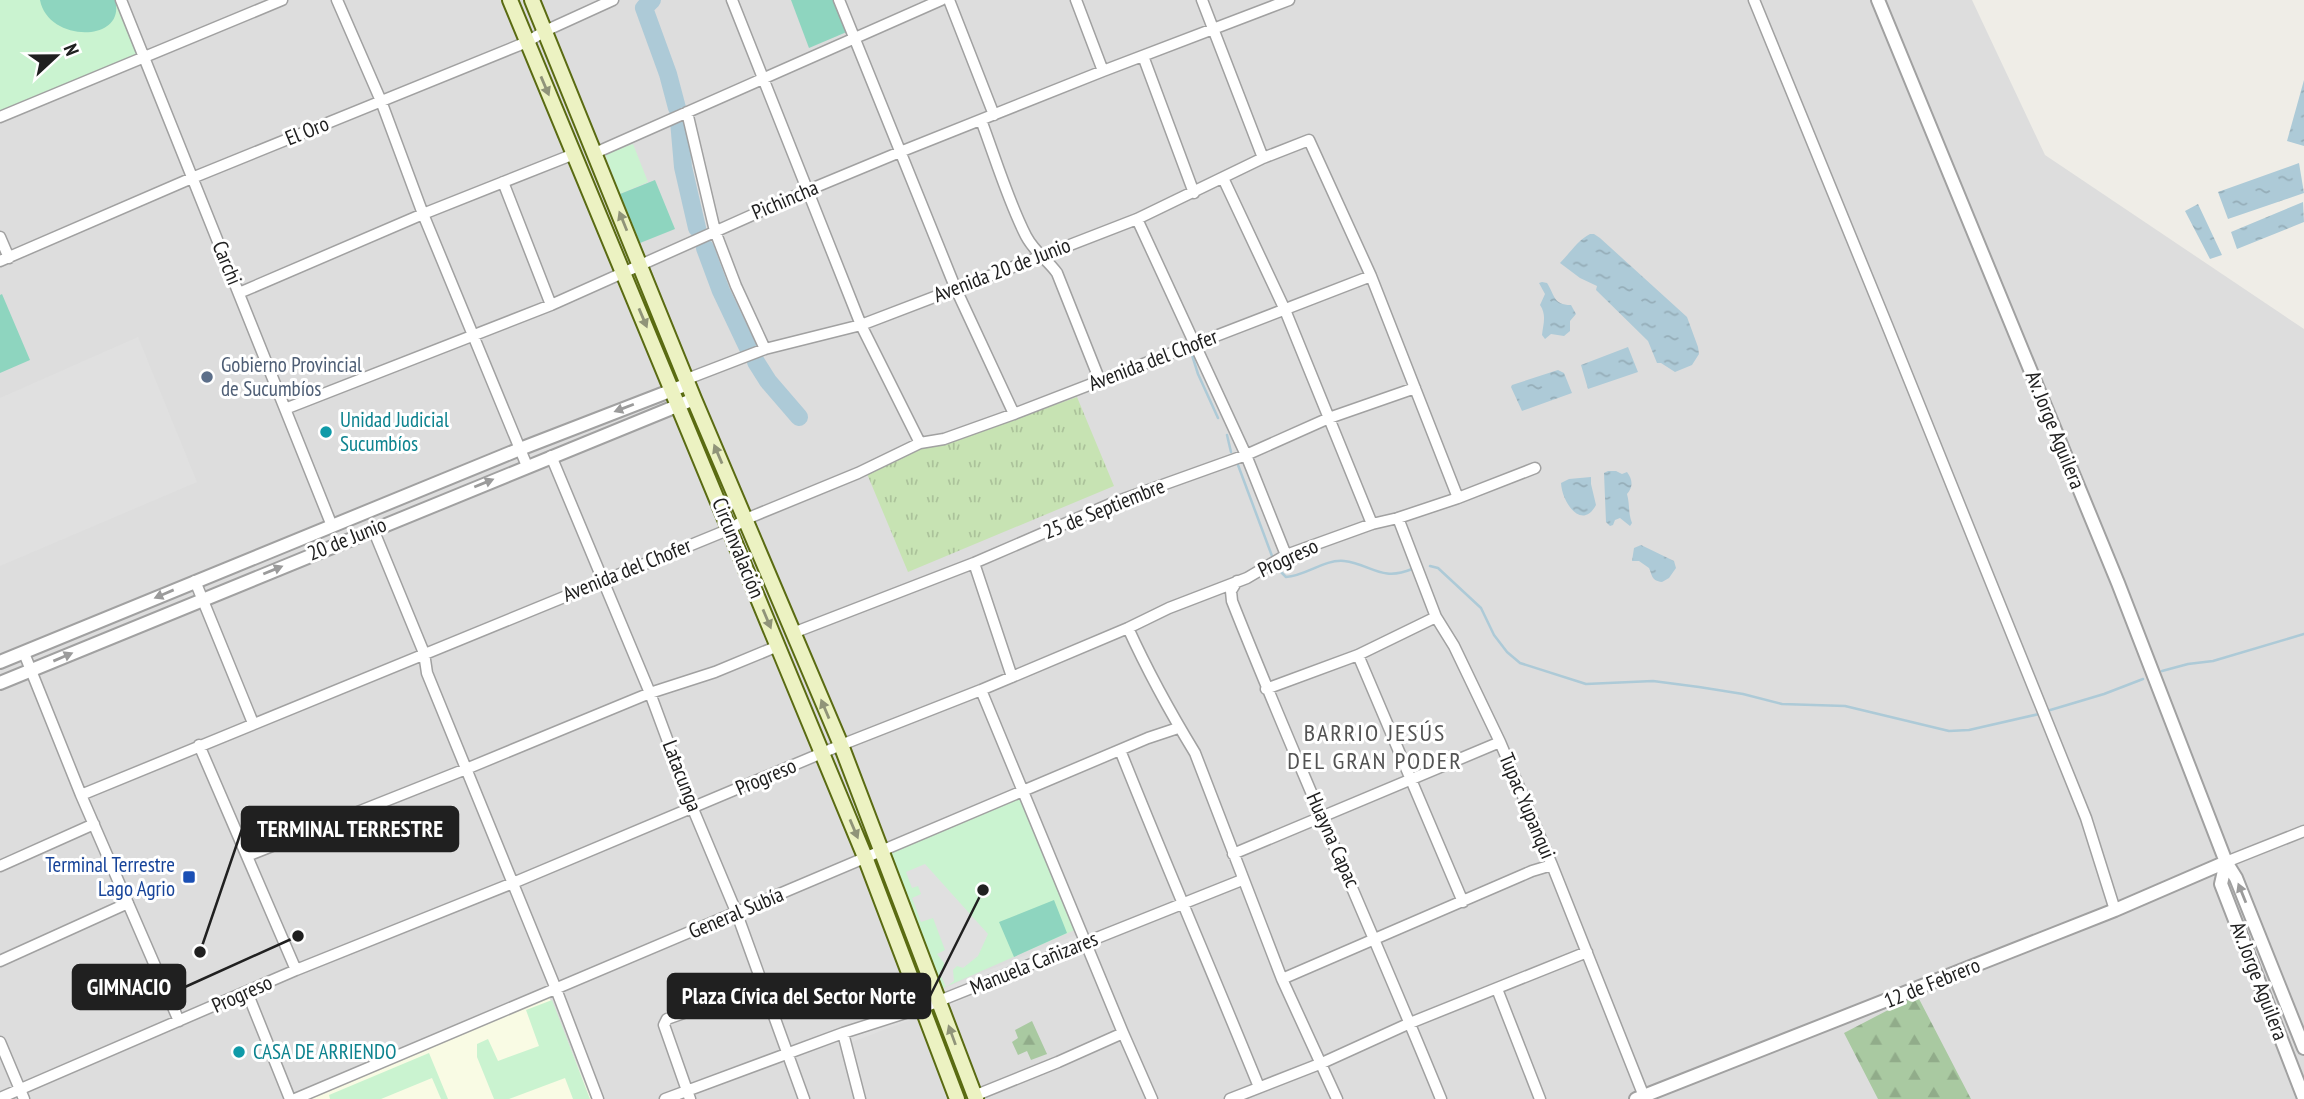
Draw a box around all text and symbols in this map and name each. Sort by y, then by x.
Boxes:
north arrow [21,21,91,91]
text: N [59,40,85,59]
one-way arrow [540,76,551,97]
street label: El Oro [281,110,333,151]
street label: Pichincha [747,174,822,226]
one-way arrow [617,210,628,231]
street label: Avenida 20 de Junio [930,231,1074,308]
street label: Carchi [207,237,248,289]
one-way arrow [637,308,649,328]
street label: Avenida del Chofer [1084,322,1222,397]
place label: Gobierno Provincial de Sucumbíos [221,351,362,402]
street label: Av. Jorge Aguilera [2020,367,2091,493]
marker: Gobierno Provincial de Sucumbíos [199,369,215,385]
one-way arrow [614,402,635,413]
place label: Unidad Judicial Sucumbíos [340,406,449,457]
marker: Unidad Judicial Sucumbíos [318,424,334,440]
one-way arrow [712,444,724,464]
street label: 25 de Septiembre [1039,472,1168,545]
one-way arrow [473,478,494,489]
street label: Circunvalación [706,494,771,602]
street label: 20 de Junio [303,511,390,567]
street label: Avenida del Chofer [559,531,695,608]
street label: Progreso [1253,532,1322,583]
one-way arrow [263,564,284,575]
one-way arrow [153,589,174,600]
one-way arrow [761,609,773,629]
one-way arrow [53,651,74,662]
one-way arrow [820,698,831,719]
district label: BARRIO JESÚS DEL GRAN PODER [1287,717,1463,776]
street label: Latacunga [657,736,708,815]
street label: Tupac Yupanqui [1493,749,1562,863]
street label: Progreso [731,752,800,801]
street label: Huayna Capac [1300,788,1367,892]
callout: TERMINAL TERRESTRE [242,807,458,851]
text: TERMINAL TERRESTRE [257,814,443,843]
one-way arrow [849,819,860,840]
place label: Terminal Terrestre Lago Agrio [45,851,175,902]
marker: Terminal Terrestre Lago Agrio [181,869,197,885]
street label: General Subía [684,880,787,945]
one-way arrow [2237,883,2248,904]
street label: Av. Jorge Aguilera [2225,918,2294,1044]
street label: Manuela Cañizares [966,925,1102,1000]
street label: 12 de Febrero [1880,951,1984,1014]
callout: GIMNACIO [73,965,185,1009]
street label: Progreso [207,968,276,1019]
text: GIMNACIO [87,972,171,1001]
callout: Plaza Cívica del Sector Norte [668,974,930,1018]
text: Plaza Cívica del Sector Norte [682,981,916,1010]
one-way arrow [946,1025,957,1046]
place label: CASA DE ARRIENDO [253,1038,396,1065]
marker: CASA DE ARRIENDO [231,1044,247,1060]

